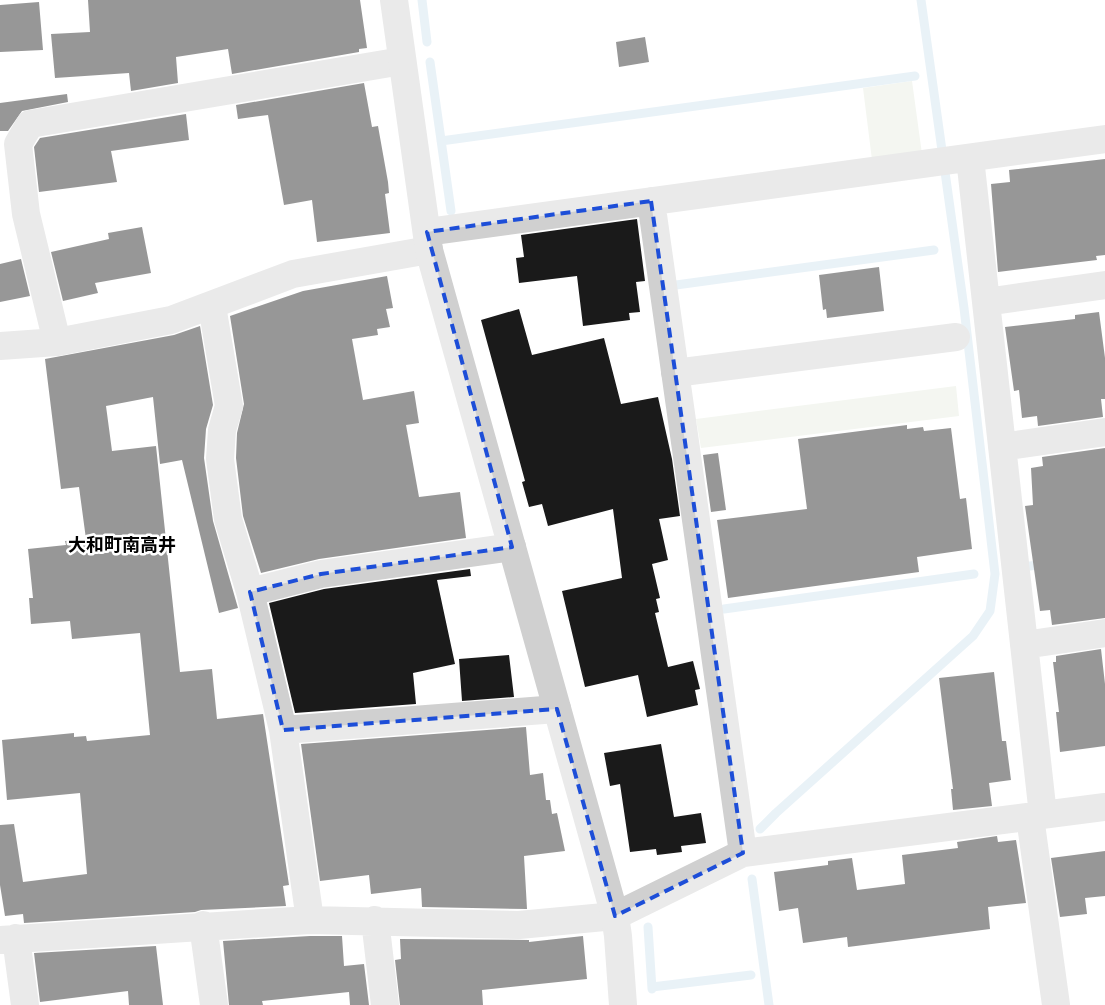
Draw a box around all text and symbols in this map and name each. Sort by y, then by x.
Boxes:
district label: 大和町南高井 [68,533,176,556]

